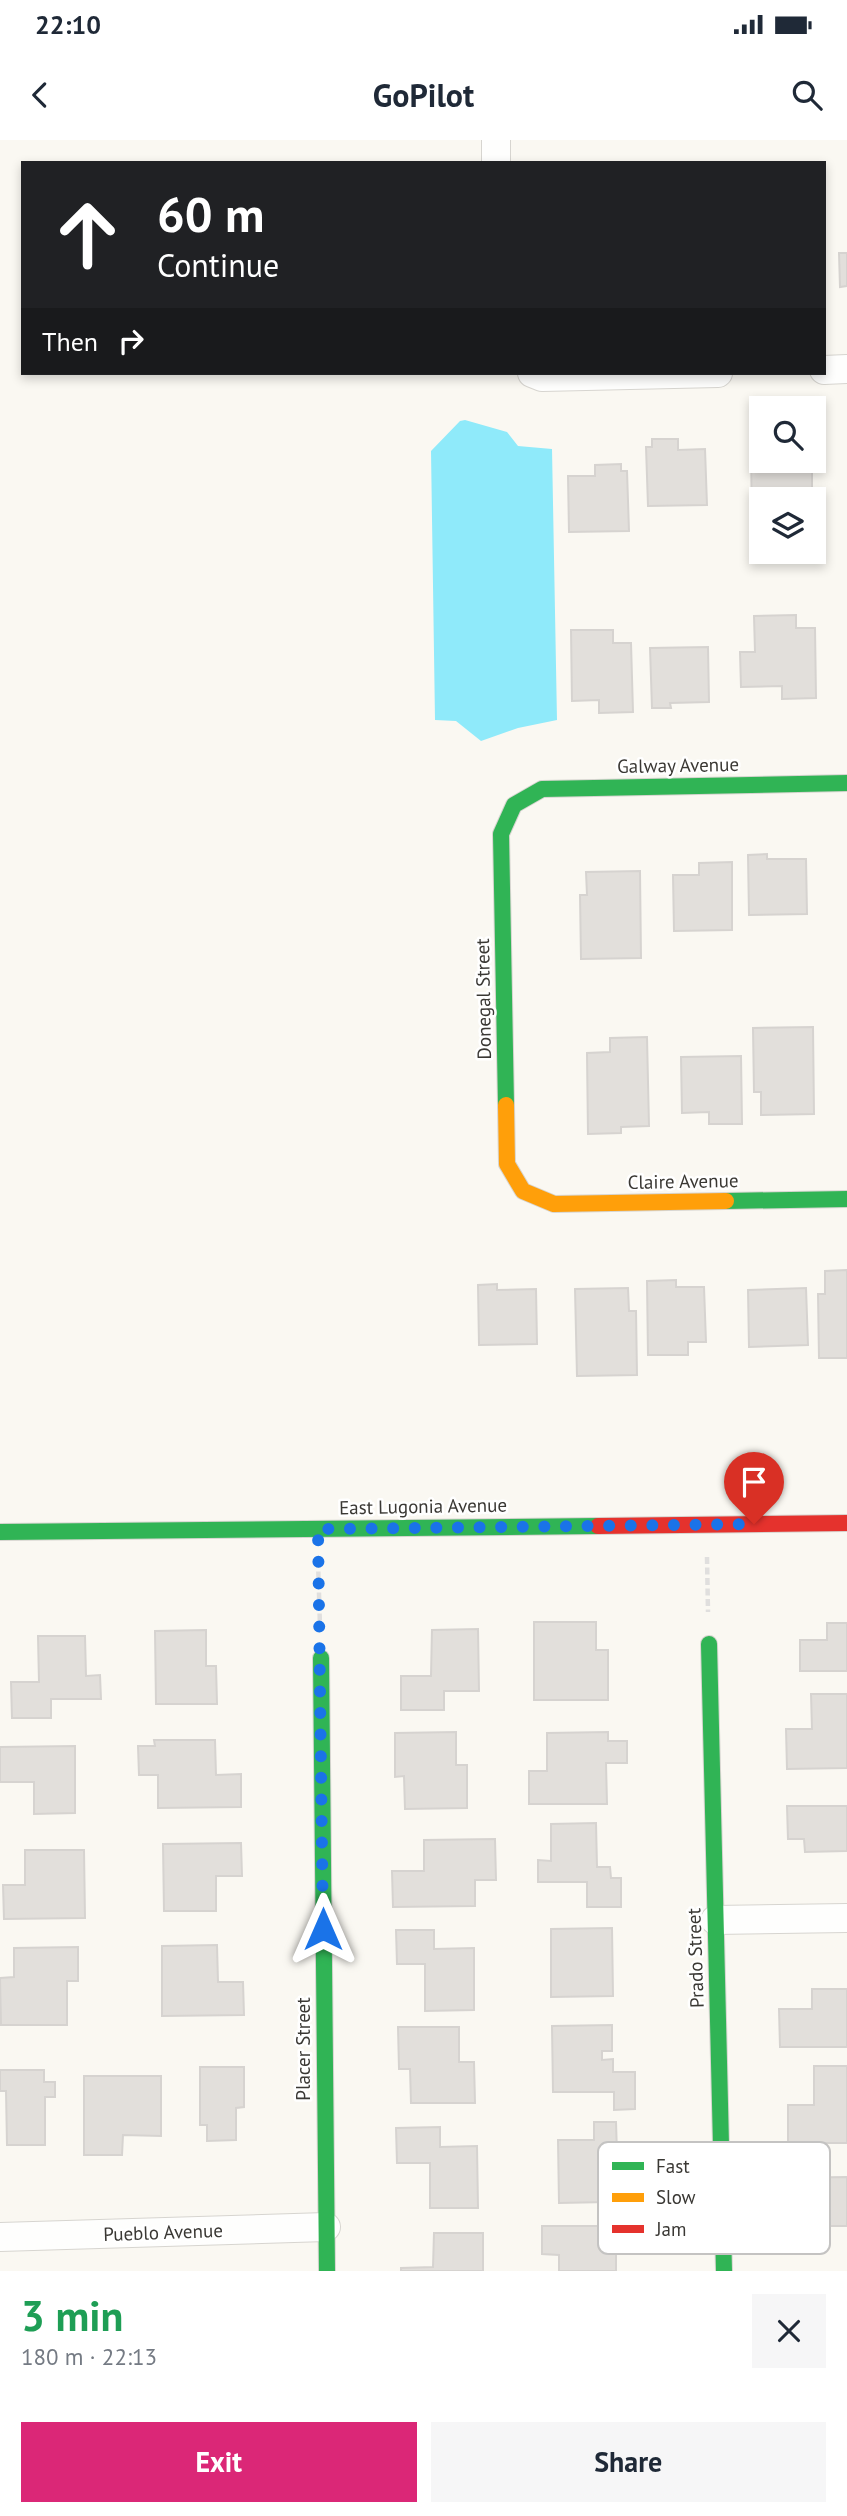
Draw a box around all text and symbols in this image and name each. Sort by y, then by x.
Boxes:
text: 22:10 [35,8,101,41]
text: GoPilot [373,74,474,116]
icon: back [21,76,59,114]
icon: search [788,76,826,114]
text: 60 m [157,182,264,246]
icon: ahead [42,189,133,280]
text: Continue [157,244,279,286]
icon: right [112,322,150,360]
text: Then [42,325,98,358]
map controls [749,396,826,564]
button: search [749,396,826,473]
button: layers [749,487,826,564]
street label: Galway Avenue [617,752,739,778]
street label: Donegal Street [470,938,496,1060]
street label: Claire Avenue [627,1168,739,1194]
pin [724,1452,784,1524]
icon: arrive [735,1463,773,1501]
street label: East Lugonia Avenue [339,1493,507,1519]
position arrow [286,1892,360,1966]
street label: Prado Street [681,1907,709,2008]
street label: Placer Street [291,1997,315,2101]
legend [598,2142,830,2254]
text: Fast [656,2154,690,2178]
text: Slow [656,2185,696,2209]
text: Jam [655,2217,686,2241]
street label: Pueblo Avenue [103,2218,223,2246]
text: 3 min [21,2288,123,2343]
button: close [752,2294,826,2368]
text: 180 m · 22:13 [21,2342,157,2371]
button: Exit [21,2422,417,2502]
button: Share [431,2422,826,2502]

